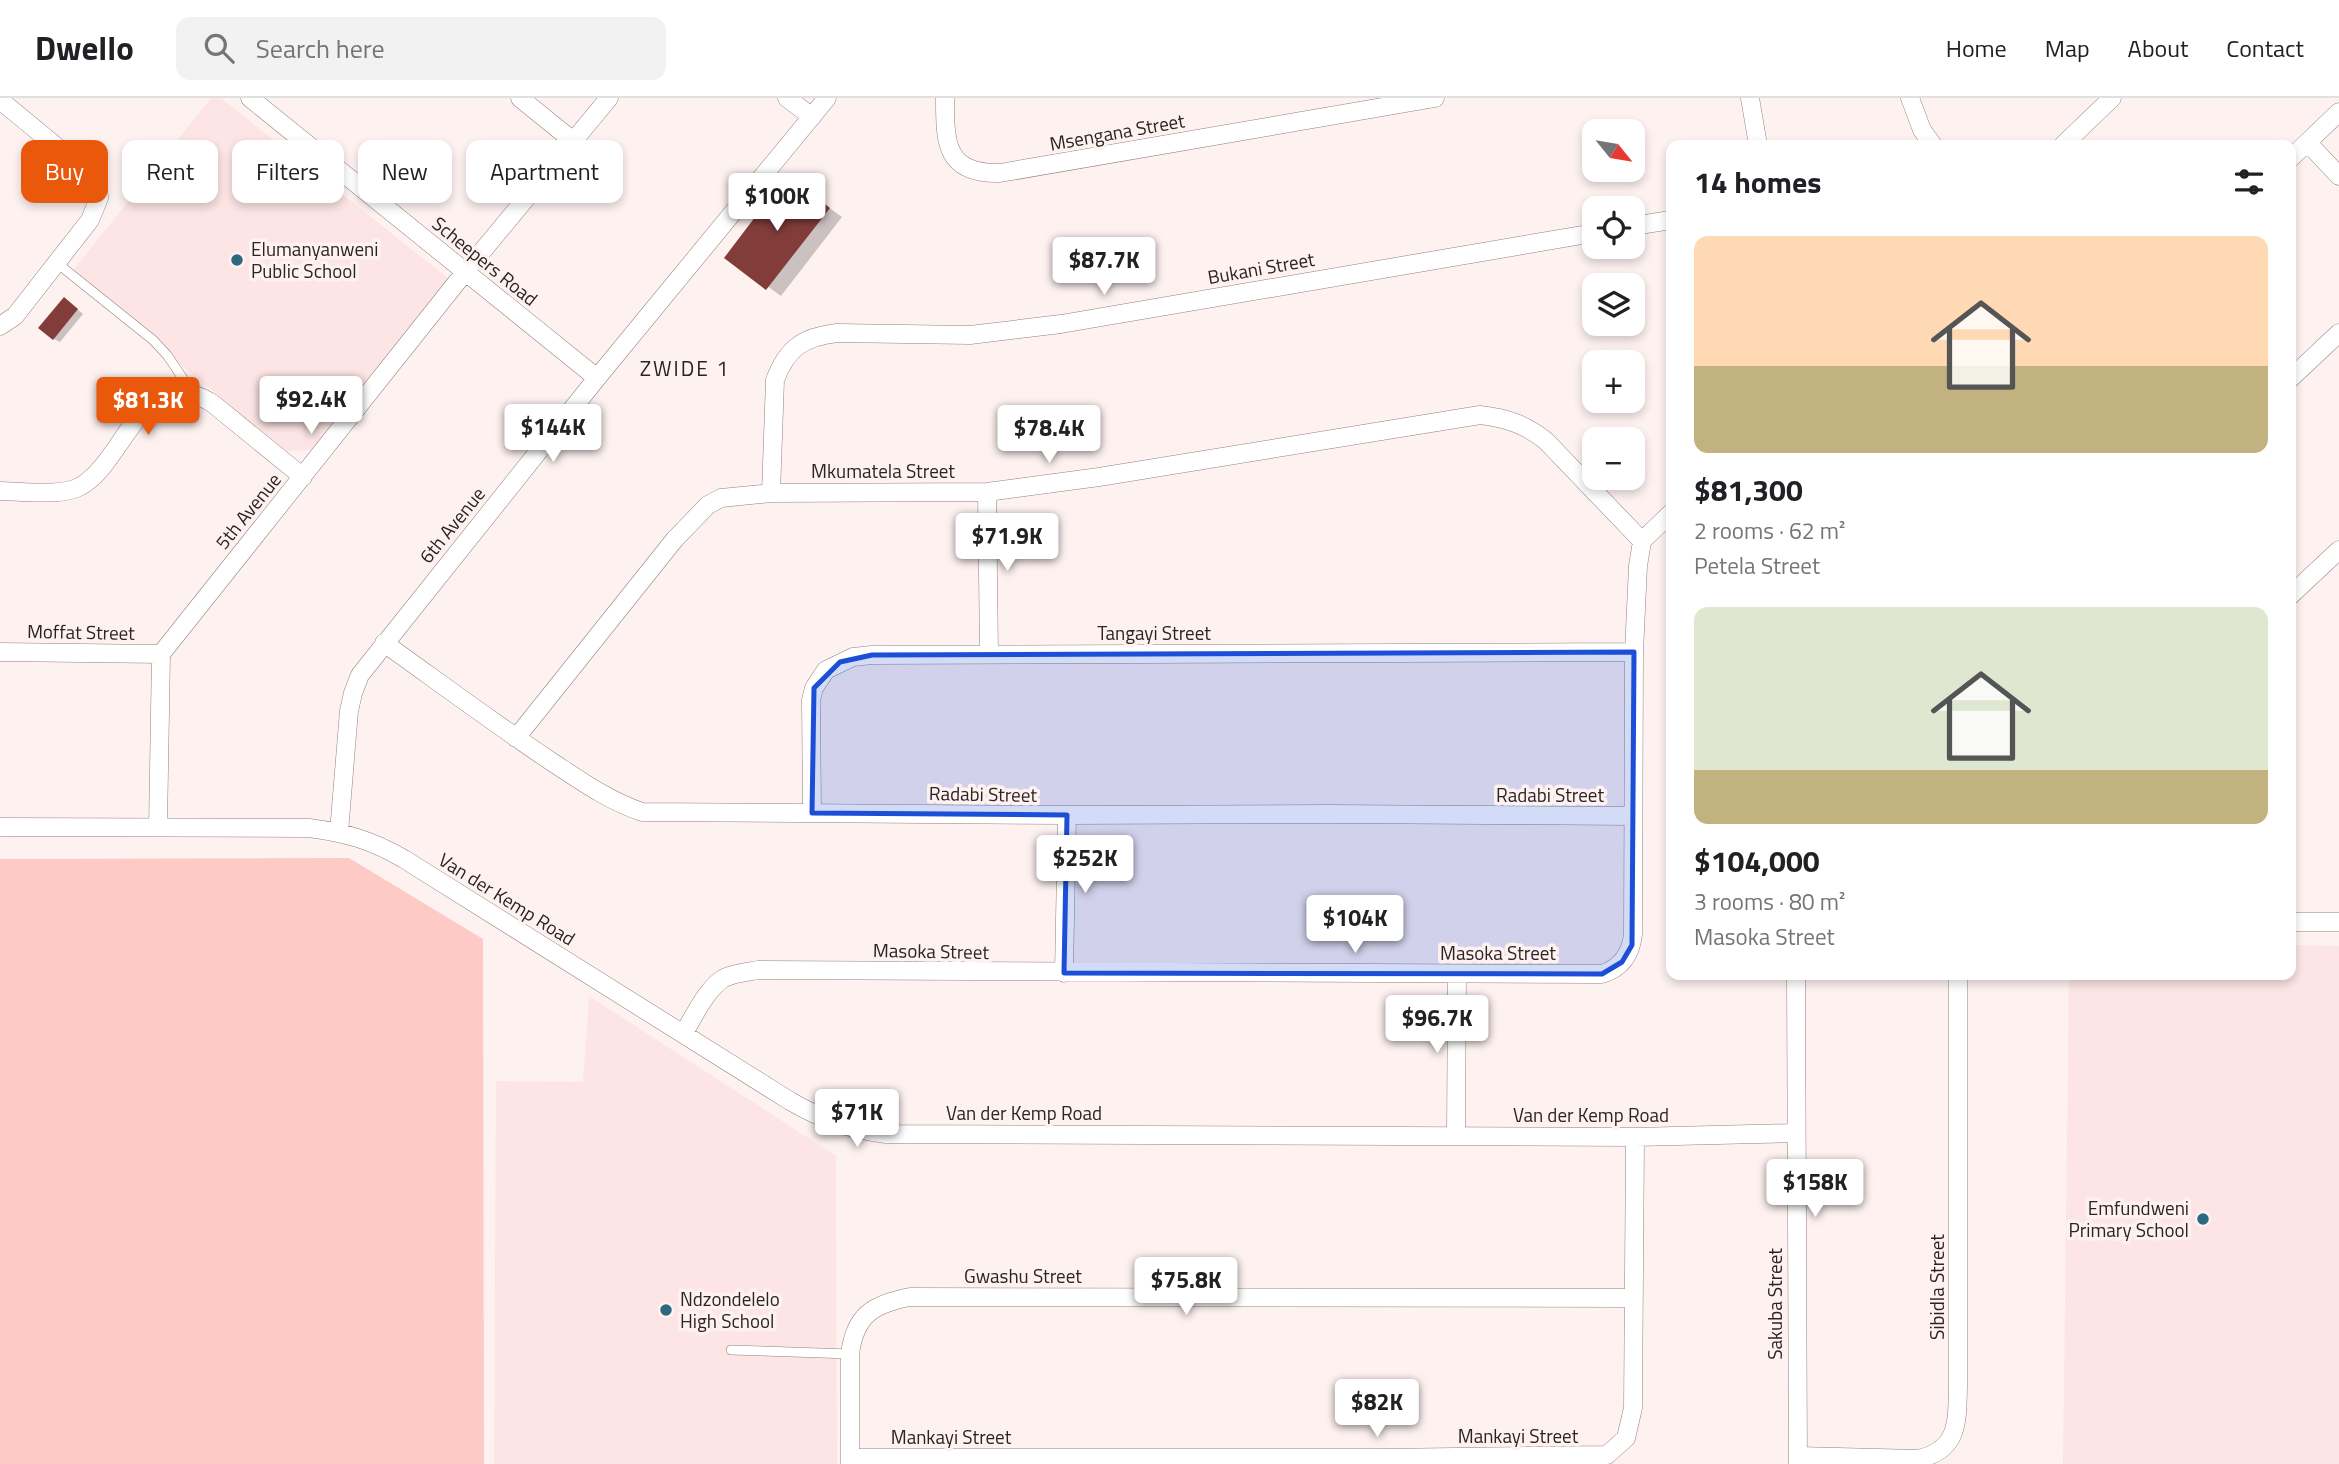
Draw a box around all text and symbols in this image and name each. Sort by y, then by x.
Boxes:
search box [176,17,666,80]
text: Dwello [35,23,134,73]
icon: search [200,29,238,67]
text: Search here [256,29,385,68]
text: Home [1946,30,2007,66]
text: Map [2045,30,2090,66]
text: About [2128,30,2188,66]
text: Contact [2226,30,2304,66]
street label: Msengana Street [1047,105,1187,158]
north arrow [1582,119,1645,182]
map controls [1582,119,1645,490]
chip: Buy [21,140,108,203]
chip: Rent [122,140,218,203]
chip: Filters [232,140,344,203]
chip: New [358,140,452,203]
chip: Apartment [466,140,623,203]
text: 14 homes [1694,159,1821,205]
icon: filters [2230,163,2268,201]
pin: $100K [728,174,826,233]
text: $100K [744,178,810,213]
button: locate [1582,196,1645,259]
street label: Scheepers Road [426,209,544,312]
place label: Elumanyanweni Public School [251,234,378,285]
pin: $87.7K [1047,238,1161,297]
text: $87.7K [1068,242,1140,277]
street label: Bukani Street [1205,244,1317,291]
marker: Elumanyanweni Public School [229,252,245,268]
button: layers [1582,273,1645,336]
icon: home [1918,282,2044,408]
button: + [1582,350,1645,413]
district label: ZWIDE 1 [640,352,730,384]
pin: $92.4K [254,376,368,436]
pin: $81.3K [91,378,205,437]
text: $92.4K [275,381,347,416]
text: $81.3K [112,382,184,417]
pin: $144K [504,404,602,464]
pin: $78.4K [992,406,1106,465]
text: $144K [520,409,586,444]
text: $78.4K [1013,410,1085,445]
button: − [1582,427,1645,490]
street label: Mkumatela Street [811,456,955,485]
street label: 5th Avenue [208,466,288,555]
text: $81,300 [1694,467,1803,513]
street label: 6th Avenue [412,480,492,569]
text: 2 rooms · 62 m² [1694,513,1845,548]
pin: $71.9K [950,514,1064,573]
text: $71.9K [971,518,1043,553]
text: Petela Street [1694,548,1820,583]
street label: Moffat Street [27,616,135,647]
street label: Tangayi Street [1097,618,1211,647]
icon: home [1918,653,2044,779]
street label: Radabi Street [929,778,1038,809]
street label: Radabi Street [1496,780,1604,809]
pin: $252K [1036,836,1134,895]
text: $104,000 [1694,838,1820,884]
text: $252K [1052,840,1118,875]
street label: Van der Kemp Road [433,845,581,952]
text: 3 rooms · 80 m² [1694,884,1845,919]
pin: $104K [1306,896,1404,955]
text: $104K [1322,900,1388,935]
text: Masoka Street [1694,919,1835,954]
street label: Masoka Street [873,935,990,966]
street label: Masoka Street [1440,938,1556,967]
pin: $96.7K [1380,996,1494,1055]
text: $96.7K [1401,1000,1473,1035]
pin: $71K [816,1090,898,1149]
text: $71K [831,1094,883,1129]
street label: Van der Kemp Road [946,1098,1102,1127]
street label: Van der Kemp Road [1513,1100,1669,1129]
pin: $158K [1766,1160,1864,1219]
text: $158K [1782,1164,1848,1199]
place label: Emfundweni Primary School [2068,1193,2189,1244]
marker: Emfundweni Primary School [2195,1211,2211,1227]
street label: Sibidla Street [1922,1234,1951,1340]
street label: Sakuba Street [1760,1248,1789,1360]
pin: $75.8K [1129,1258,1243,1317]
street label: Gwashu Street [964,1261,1082,1290]
text: $75.8K [1150,1262,1222,1297]
place label: Ndzondelelo High School [680,1284,780,1335]
marker: Ndzondelelo High School [658,1302,674,1318]
pin: $82K [1336,1380,1418,1439]
text: $82K [1351,1384,1403,1419]
street label: Mankayi Street [1458,1421,1579,1450]
street label: Mankayi Street [891,1422,1012,1451]

